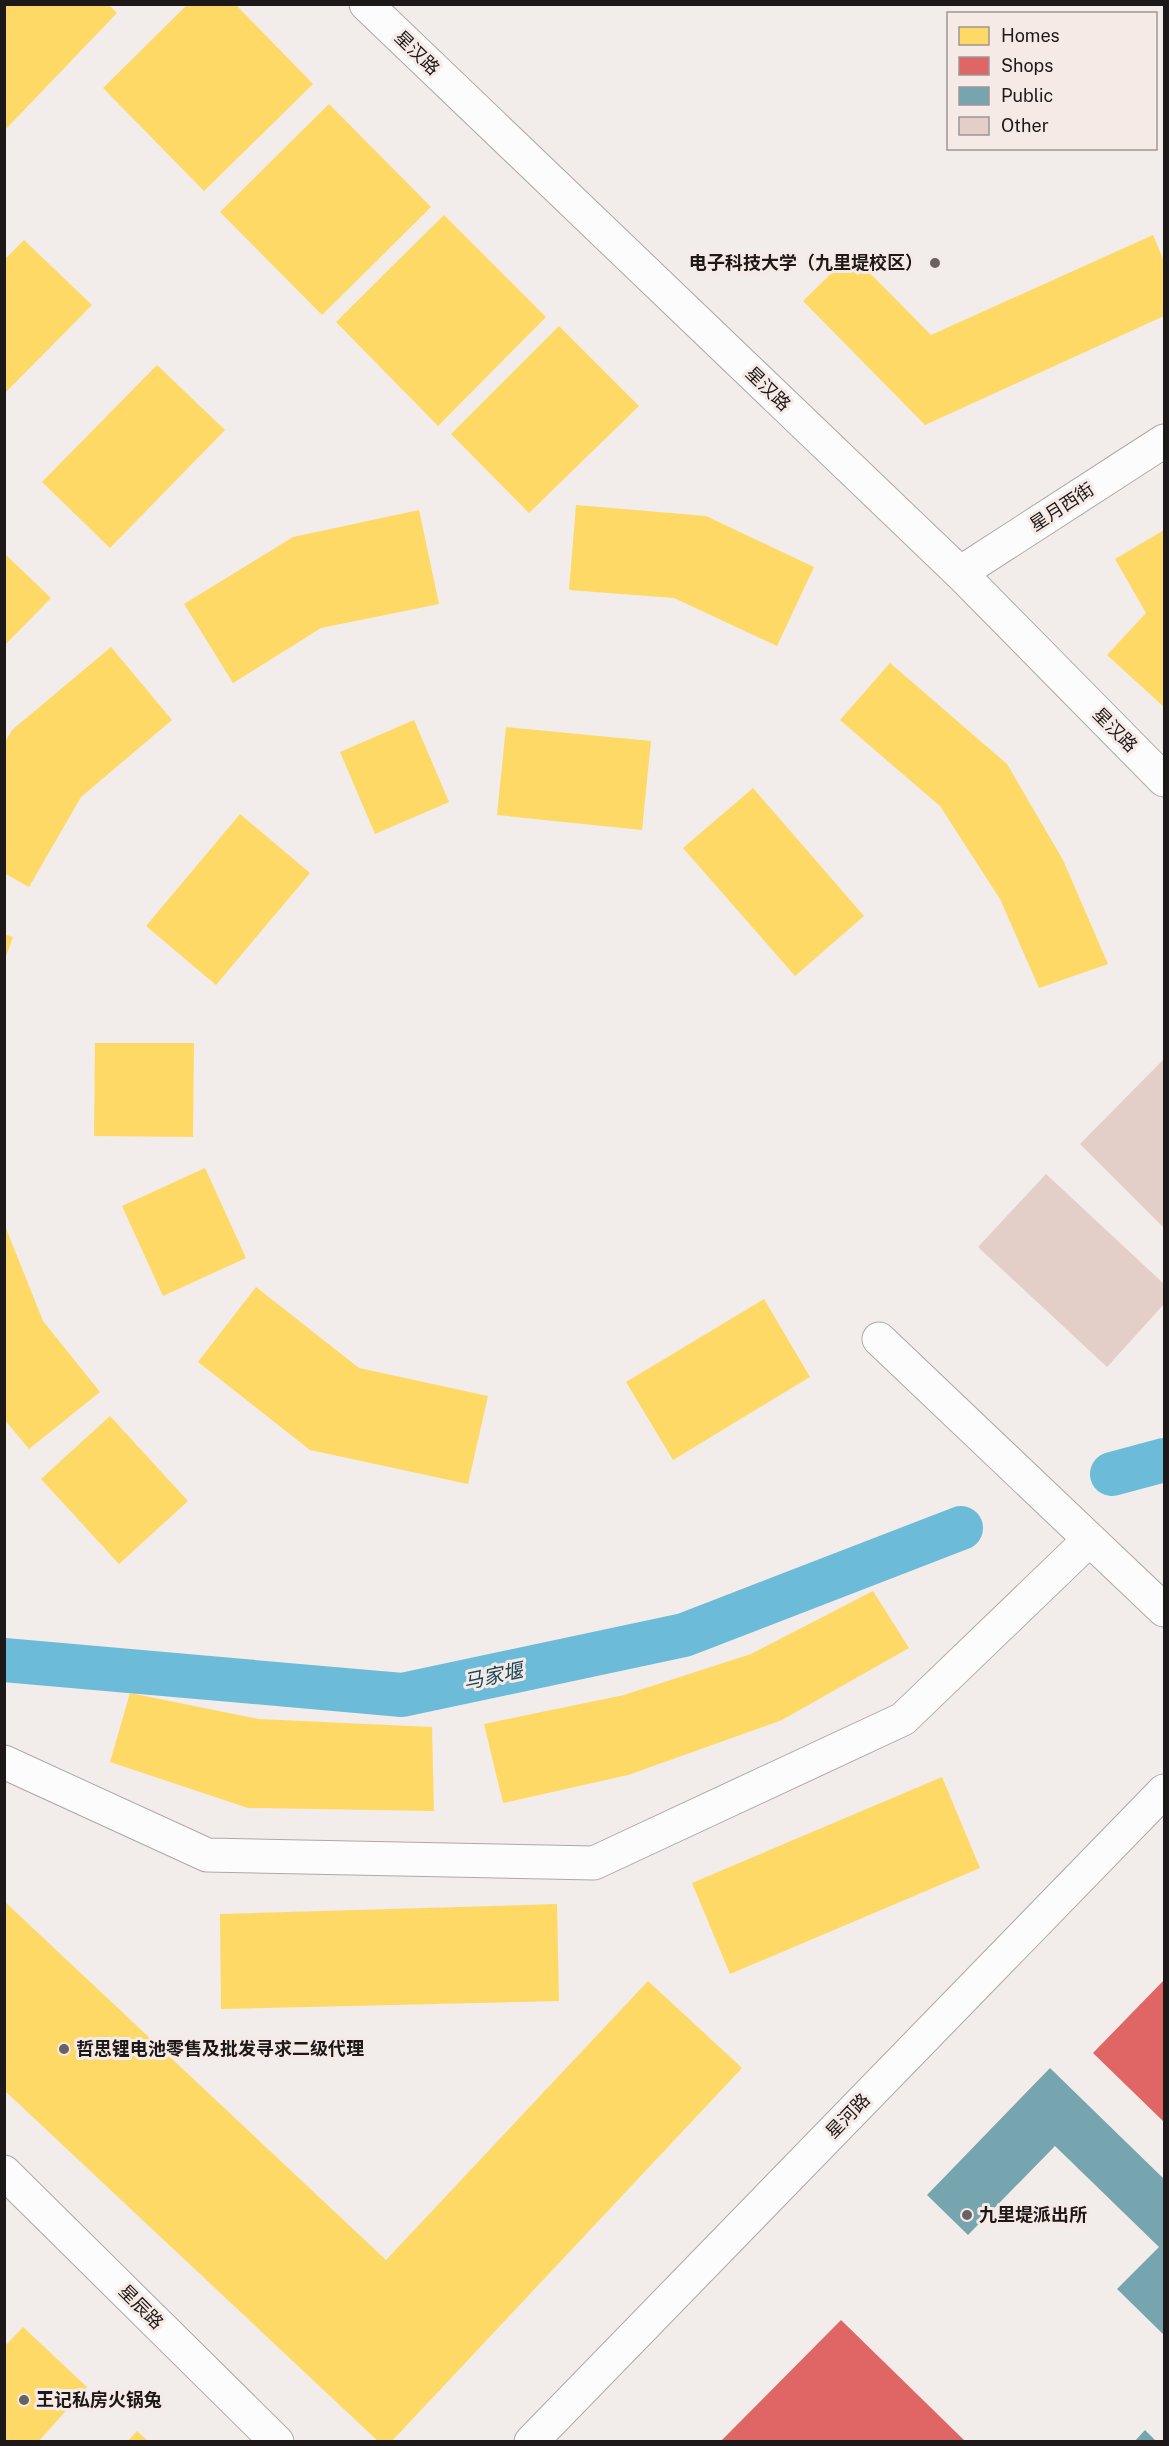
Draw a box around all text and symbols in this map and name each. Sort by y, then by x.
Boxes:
legend [947,12,1157,150]
text: Homes [1001,25,1060,46]
street label: 星汉路 [391,26,444,79]
text: Shops [1001,55,1053,76]
text: Public [1001,85,1053,106]
text: Other [1001,115,1049,136]
place label: 电子科技大学（九里堤校区） [689,252,923,273]
marker: 电子科技大学（九里堤校区） [928,256,942,270]
street label: 星汉路 [742,362,795,415]
street label: 星月西街 [1026,478,1098,535]
street label: 星汉路 [1089,703,1142,756]
water label: 马家堰 [461,1657,528,1694]
place label: 哲思锂电池零售及批发寻求二级代理 [76,2038,364,2059]
marker: 哲思锂电池零售及批发寻求二级代理 [57,2042,71,2056]
street label: 星河路 [821,2089,874,2142]
place label: 九里堤派出所 [979,2204,1087,2225]
marker: 九里堤派出所 [960,2208,974,2222]
street label: 星辰路 [115,2280,168,2333]
place label: 王记私房火锅兔 [36,2389,162,2410]
marker: 王记私房火锅兔 [17,2393,31,2407]

